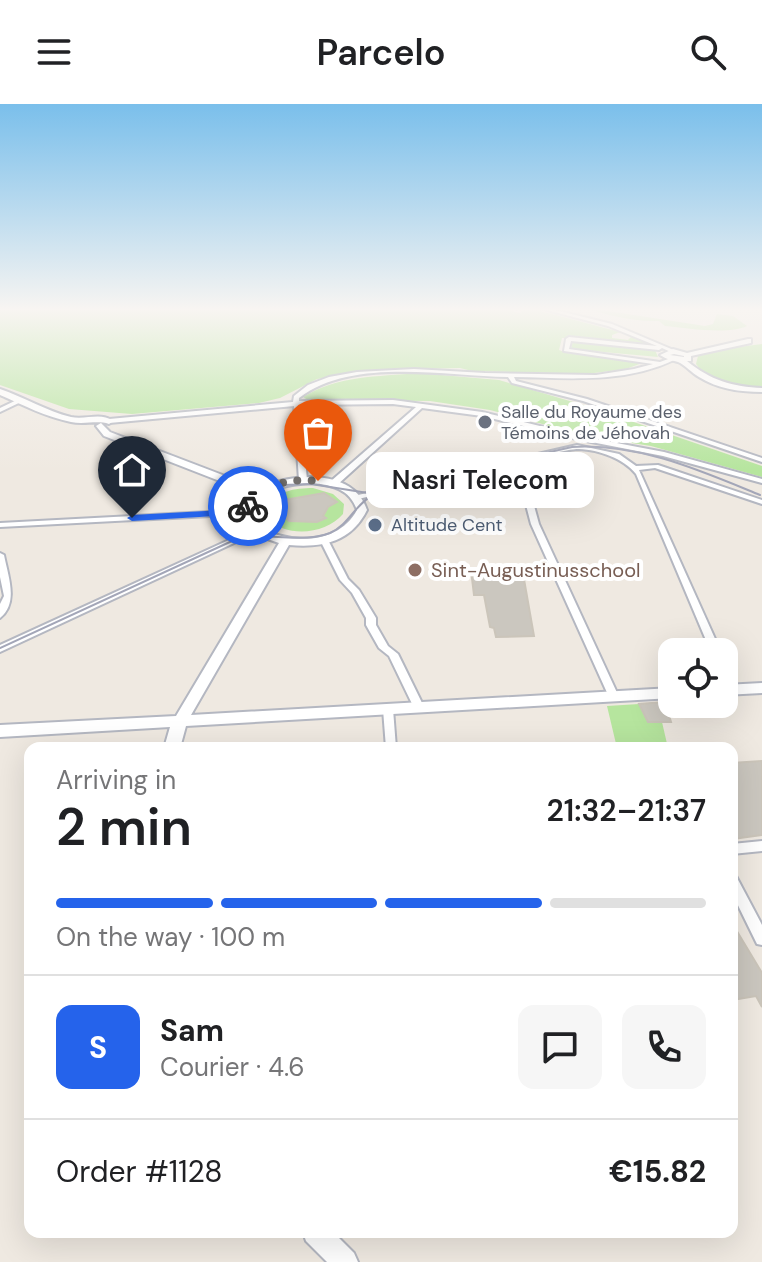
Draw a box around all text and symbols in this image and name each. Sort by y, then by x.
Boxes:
text: Parcelo [317,29,445,76]
icon: menu [32,30,76,74]
icon: search [686,30,730,74]
pin [284,399,352,481]
place label: Salle du Royaume des Témoins de Jéhovah [501,400,682,445]
icon: bag [296,411,340,455]
marker: Salle du Royaume des Témoins de Jéhovah [476,413,494,431]
pin [98,436,166,518]
icon: home [110,448,154,492]
callout: Nasri Telecom [366,453,594,509]
text: Nasri Telecom [392,463,568,497]
courier [208,466,288,546]
icon: bike [226,484,270,528]
place label: Altitude Cent [391,513,503,537]
marker: Altitude Cent [366,516,384,534]
place label: Sint-Augustinusschool [431,557,640,583]
marker: Sint-Augustinusschool [406,561,424,579]
map controls [658,638,738,718]
button: locate [658,638,738,718]
text: Arriving in [56,763,176,797]
text: 21:32–21:37 [546,791,706,830]
text: 2 min [56,793,192,861]
text: On the way · 100 m [56,920,285,954]
button: chat [518,1005,602,1089]
button: phone [622,1005,706,1089]
text: Sam [160,1011,224,1050]
text: S [89,1028,107,1067]
text: Courier · 4.6 [160,1050,305,1084]
text: Order #1128 [56,1152,223,1191]
text: €15.82 [609,1152,706,1191]

